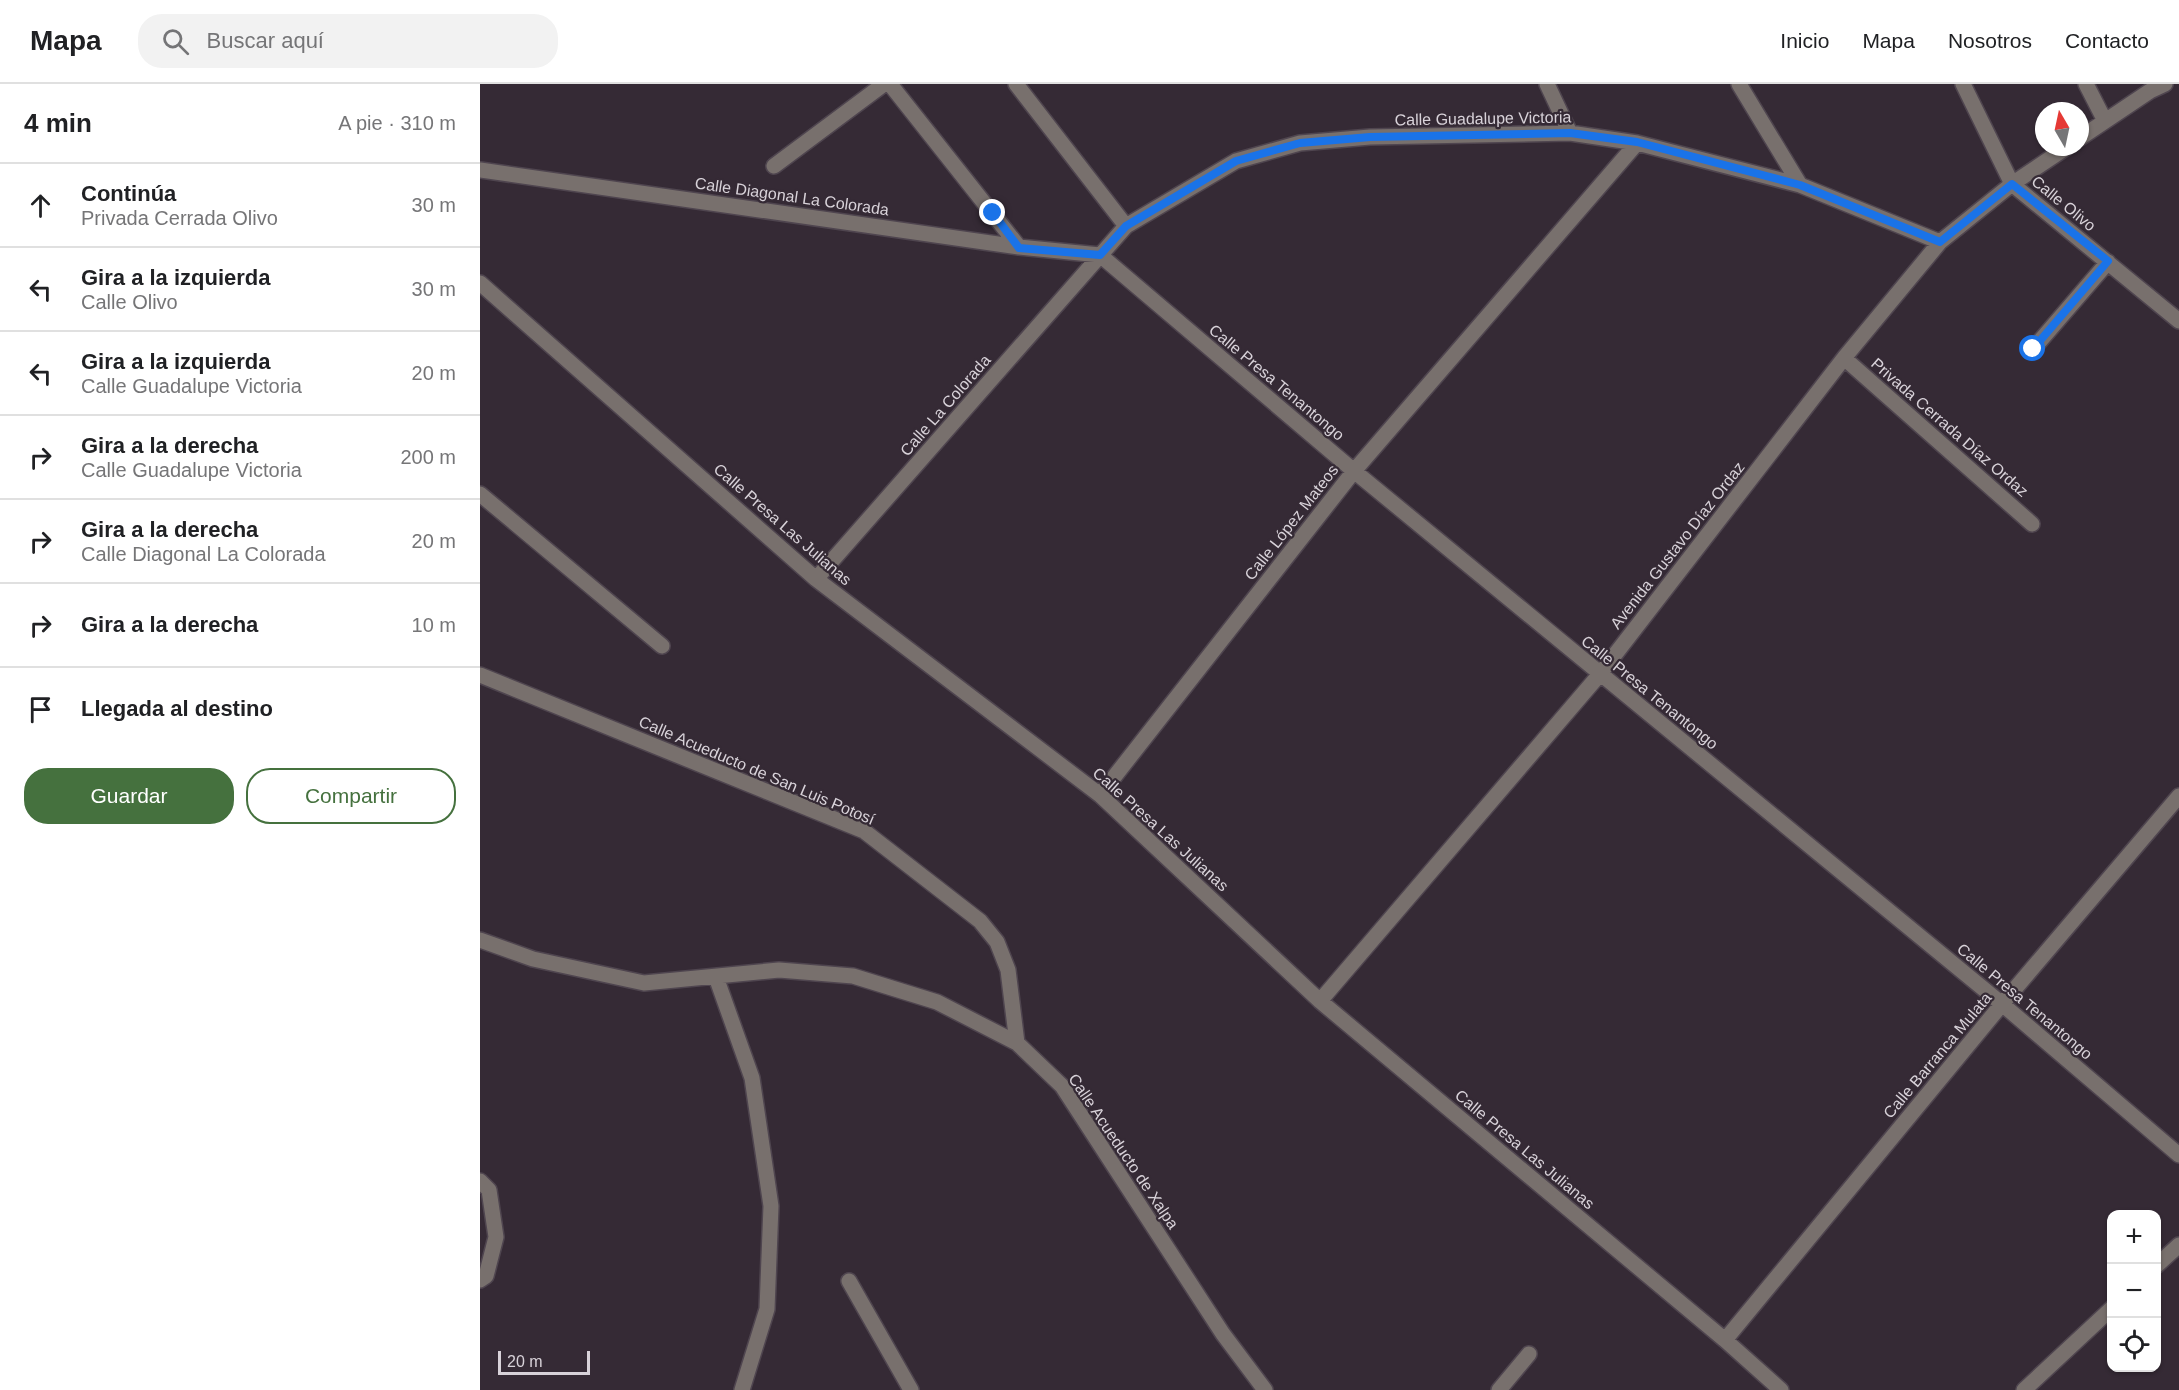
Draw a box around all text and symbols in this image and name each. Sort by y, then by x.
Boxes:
search box [138,14,558,68]
text: Mapa [30,25,102,56]
icon: search [159,25,192,58]
text: Buscar aquí [207,28,324,53]
text: Inicio [1780,29,1829,52]
text: Mapa [1862,29,1915,52]
text: Nosotros [1948,29,2032,52]
text: Contacto [2065,29,2149,52]
north arrow [2035,102,2089,156]
text: 4 min [24,108,92,138]
street label: Calle Guadalupe Victoria [1395,108,1572,129]
text: A pie · 310 m [338,112,456,134]
street label: Calle Olivo [2028,172,2099,234]
street label: Calle Diagonal La Colorada [694,174,890,219]
text: Continúa [81,181,176,206]
icon: ahead [24,189,57,222]
text: 30 m [412,194,456,216]
route end [979,199,1005,225]
text: Privada Cerrada Olivo [81,207,278,229]
text: Gira a la izquierda [81,265,271,290]
icon: left [24,273,57,306]
text: 30 m [412,278,456,300]
text: Calle Olivo [81,291,178,313]
street label: Calle Presa Tenantongo [1206,321,1348,444]
route start [2019,335,2045,361]
text: Gira a la izquierda [81,349,271,374]
street label: Calle La Colorada [897,351,994,459]
street label: Privada Cerrada Díaz Ordaz [1868,355,2031,500]
icon: left [24,357,57,390]
text: 20 m [412,362,456,384]
text: Calle Guadalupe Victoria [81,375,302,397]
text: Gira a la derecha [81,433,258,458]
icon: right [24,441,57,474]
text: 200 m [400,446,456,468]
text: Calle Guadalupe Victoria [81,459,302,481]
street label: Avenida Gustavo Díaz Ordaz [1607,459,1748,632]
street label: Calle Presa Las Julianas [711,460,855,589]
street label: Calle López Mateos [1241,461,1342,583]
text: Gira a la derecha [81,517,258,542]
icon: right [24,525,57,558]
text: 20 m [412,530,456,552]
text: Calle Diagonal La Colorada [81,543,326,565]
icon: right [24,609,57,642]
text: Gira a la derecha [81,612,258,637]
text: 10 m [412,614,456,636]
street label: Calle Presa Tenantongo [1578,632,1721,753]
icon: arrive [24,693,57,726]
text: Llegada al destino [81,696,273,721]
street label: Calle Acueducto de San Luis Potosí [636,713,878,828]
street label: Calle Presa Las Julianas [1090,764,1232,895]
button: Guardar [24,768,234,824]
button: Compartir [246,768,456,824]
street label: Calle Presa Tenantongo [1954,940,2096,1063]
street label: Calle Barranca Mulata [1880,989,1995,1121]
street label: Calle Acueducto de Xalpa [1065,1071,1182,1232]
street label: Calle Presa Las Julianas [1452,1086,1598,1212]
map controls [2107,1210,2161,1372]
button: + [2107,1210,2161,1264]
button: − [2107,1264,2161,1318]
button: locate [2107,1318,2161,1372]
scale bar [498,1348,590,1376]
text: 20 m [507,1353,543,1370]

